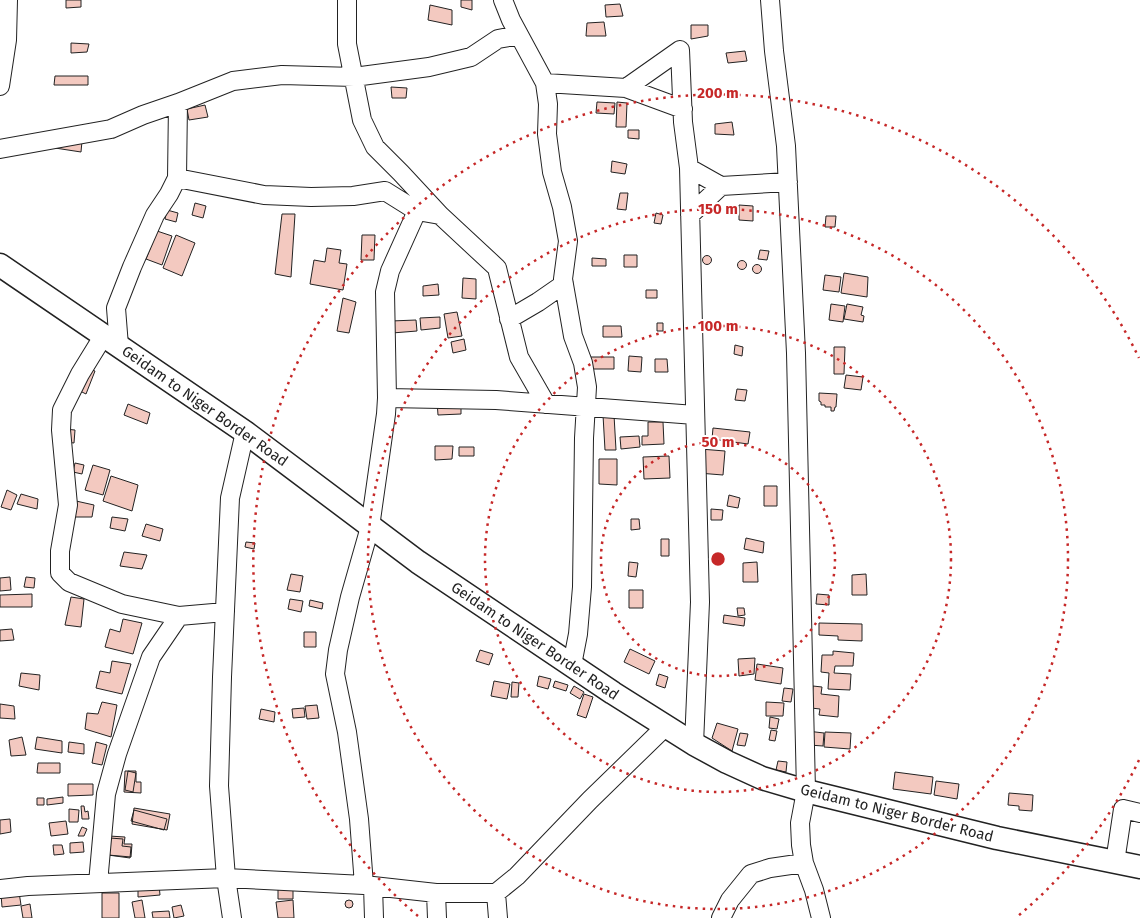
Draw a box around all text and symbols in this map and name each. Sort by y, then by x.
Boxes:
text: 200 m [697,84,739,102]
text: 150 m [698,200,738,218]
text: 100 m [698,317,738,335]
street label: Geidam to Niger Border Road [119,342,291,470]
text: 50 m [701,433,735,451]
centre of rings [709,550,727,568]
street label: Geidam to Niger Border Road [448,578,622,704]
street label: Geidam to Niger Border Road [799,780,995,846]

